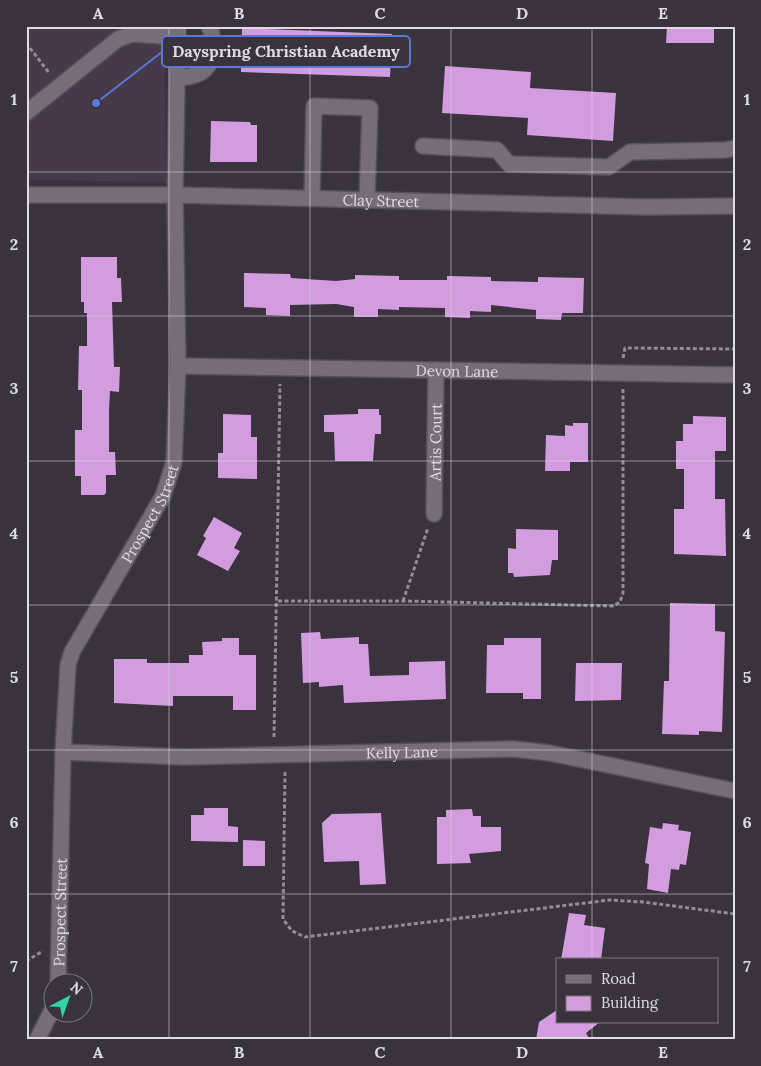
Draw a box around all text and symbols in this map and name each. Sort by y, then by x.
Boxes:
text: A [93,3,104,23]
text: B [234,3,245,23]
text: C [374,3,386,23]
text: D [516,3,528,23]
text: E [658,3,668,23]
callout: Dayspring Christian Academy [162,36,410,67]
text: Dayspring Christian Academy [172,41,400,61]
text: 1 [11,89,17,109]
text: 1 [744,89,750,109]
street label: Clay Street [342,190,420,211]
text: 2 [10,234,18,254]
text: 2 [743,234,751,254]
street label: Devon Lane [416,360,498,381]
text: 3 [10,378,19,398]
text: 3 [743,378,752,398]
street label: Artis Court [425,403,445,482]
street label: Prospect Street [117,462,182,566]
text: 4 [10,523,19,543]
text: 4 [743,523,752,543]
text: 5 [10,667,19,687]
text: 5 [743,667,752,687]
street label: Kelly Lane [366,741,438,762]
text: 6 [9,812,19,832]
text: 6 [742,812,752,832]
street label: Prospect Street [49,857,70,966]
text: 7 [10,956,18,976]
text: 7 [743,956,751,976]
legend [556,958,718,1024]
text: Road [601,969,636,988]
north arrow [42,974,92,1024]
text: N [67,978,87,999]
text: Building [601,993,659,1012]
text: A [93,1042,104,1062]
text: B [234,1042,245,1062]
text: C [374,1042,386,1062]
text: D [516,1042,528,1062]
text: E [658,1042,668,1062]

